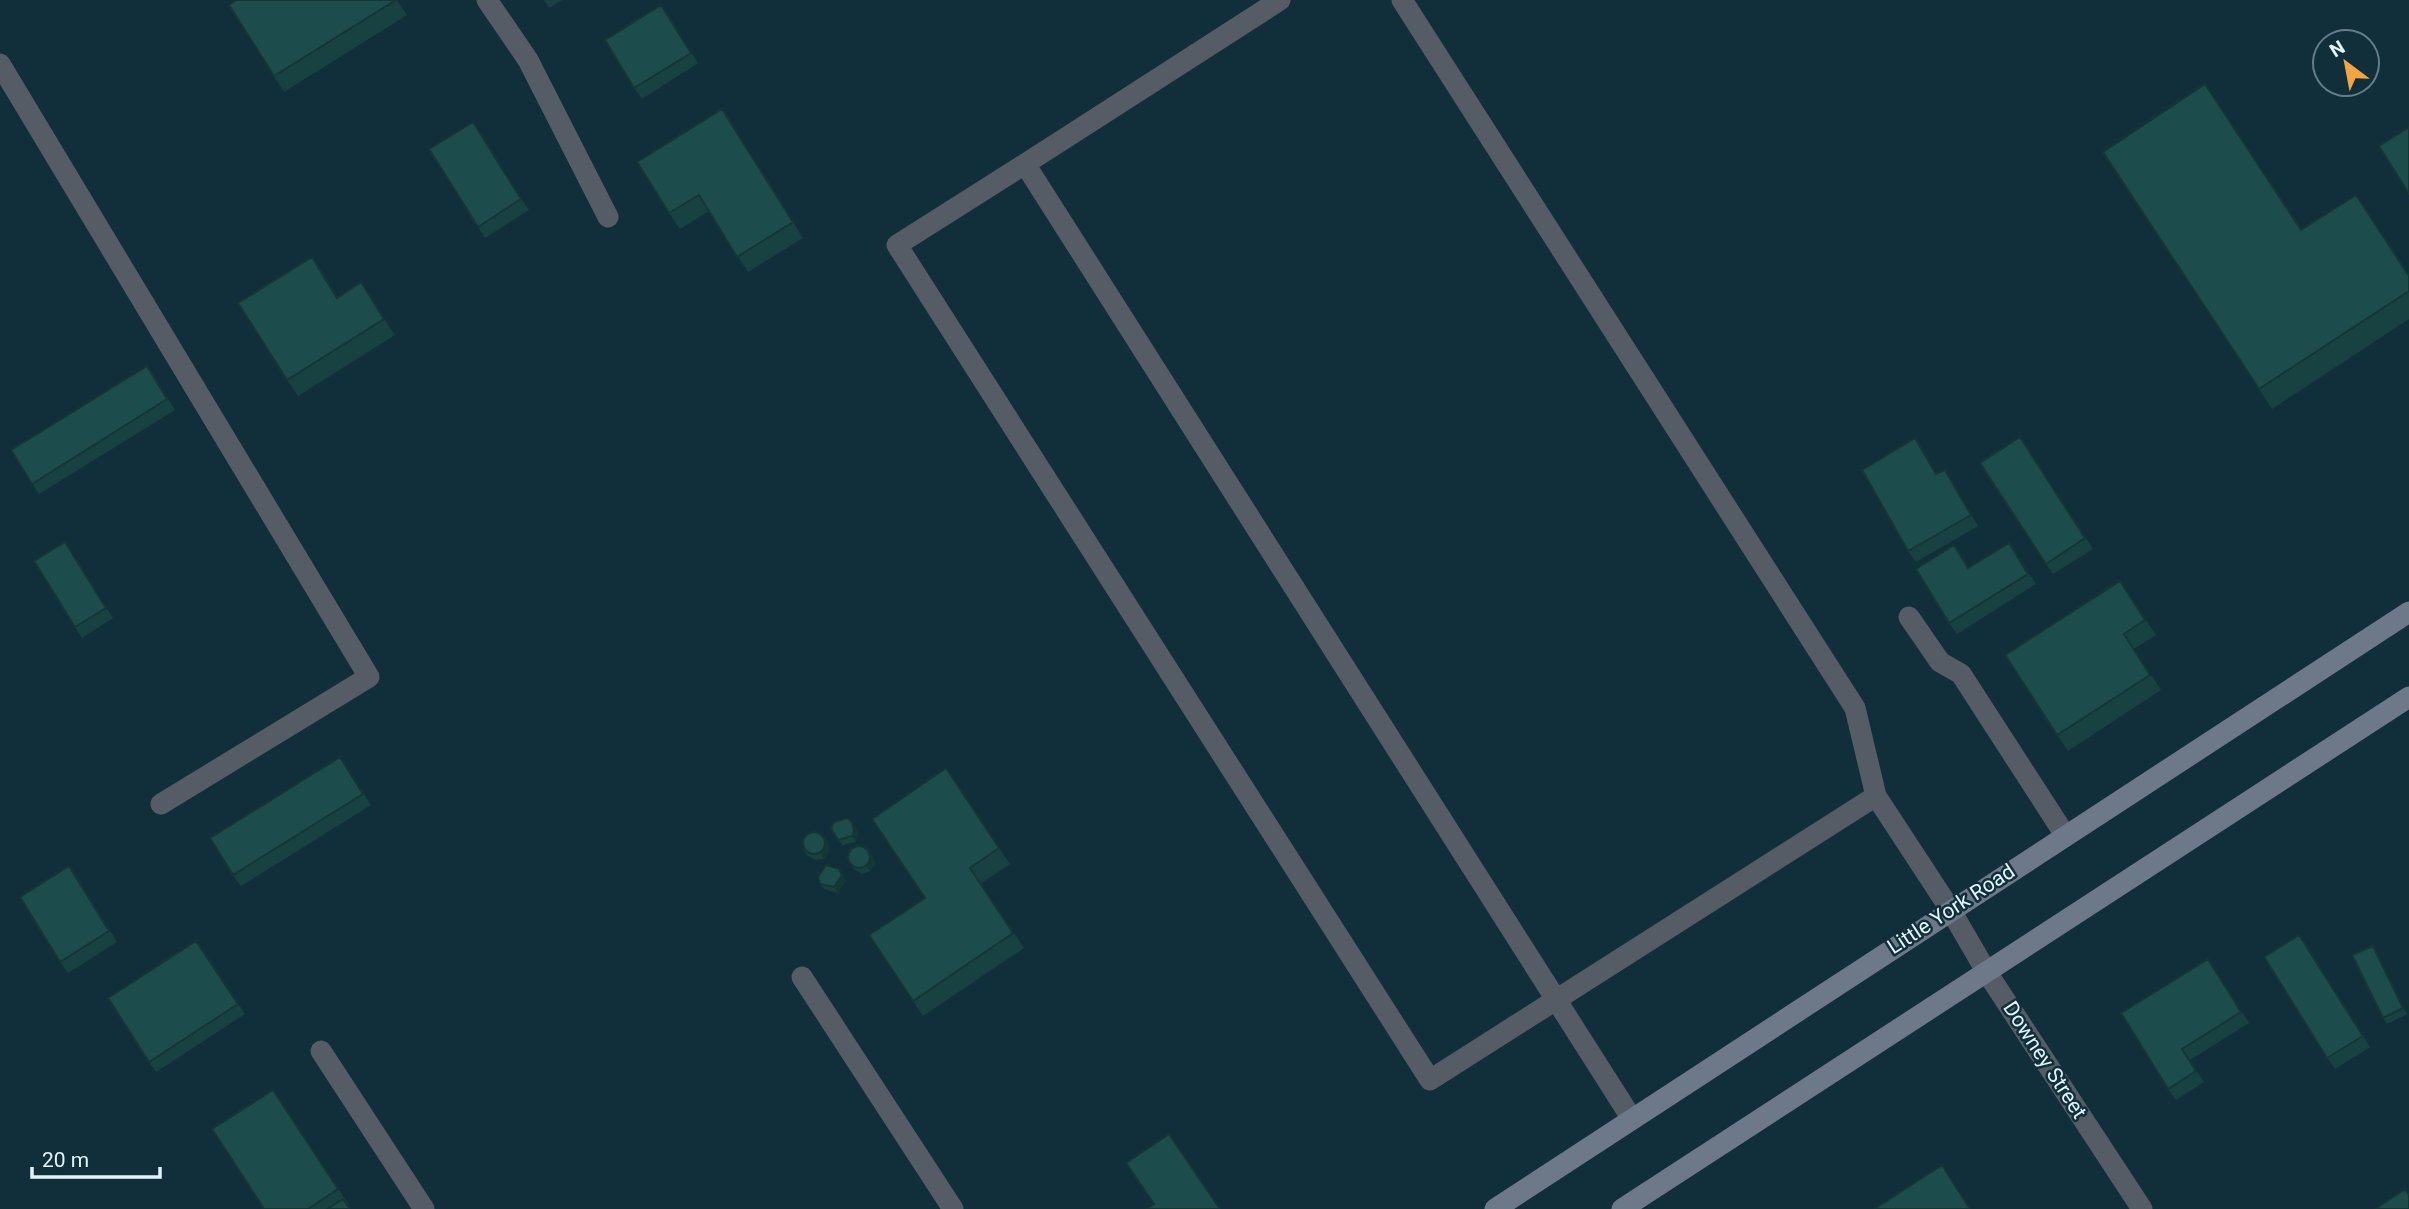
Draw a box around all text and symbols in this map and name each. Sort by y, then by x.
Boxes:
north arrow [2311,28,2381,98]
text: N [2325,36,2349,62]
street label: Little York Road [1883,859,2019,959]
street label: Downey Street [1998,997,2092,1123]
scale bar [32,1136,159,1180]
text: 20 m [42,1148,89,1172]

